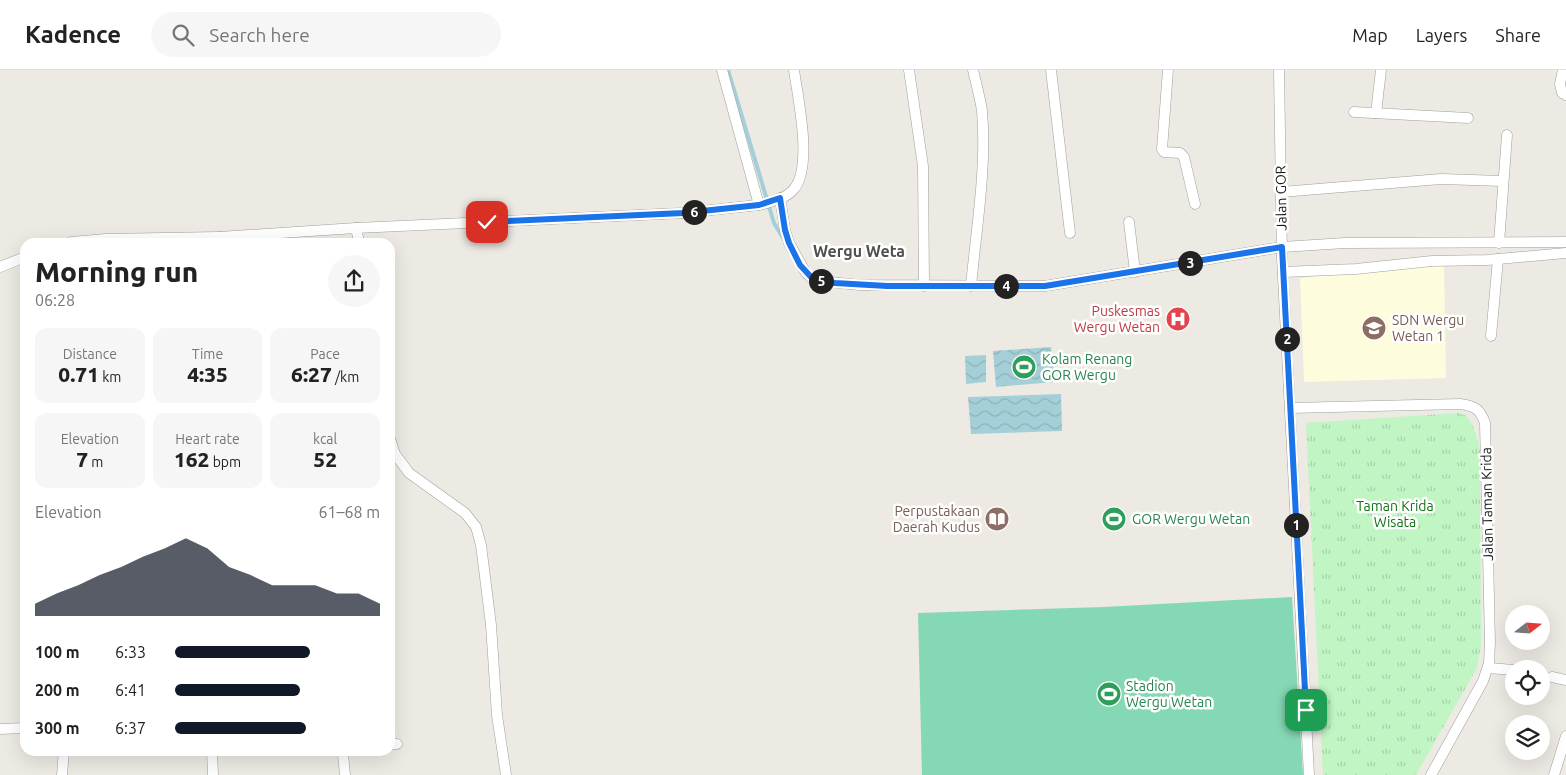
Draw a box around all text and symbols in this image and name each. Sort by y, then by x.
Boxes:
search box [151,12,501,57]
text: Kadence [25,21,121,48]
icon: search [169,21,197,49]
text: Search here [209,24,310,46]
text: Map [1352,25,1388,45]
text: Layers [1416,25,1467,45]
text: Share [1495,25,1541,45]
street label: Jalan GOR [1272,165,1290,231]
pin: 6 [682,200,706,224]
pin [466,201,508,243]
text: 6 [691,204,698,220]
icon: check [473,208,501,236]
district label: Wergu Weta [813,242,905,260]
pin: 3 [1178,250,1202,276]
button: share [328,255,380,307]
text: 3 [1187,255,1194,271]
text: Morning run [35,256,198,287]
pin: 5 [808,268,834,294]
text: 5 [818,273,825,289]
pin: 4 [994,274,1018,298]
text: 4 [1003,278,1010,294]
text: 06:28 [35,291,75,309]
place label: Puskesmas Wergu Wetan [1074,303,1160,335]
hospital icon: Puskesmas Wergu Wetan [1165,306,1191,332]
place label: SDN Wergu Wetan 1 [1392,312,1464,344]
school or university icon: SDN Wergu Wetan 1 [1361,315,1387,341]
pin: 2 [1274,326,1300,352]
text: 2 [1284,331,1291,347]
text: Distance [63,346,117,362]
text: Time [192,346,223,362]
text: Pace [310,346,340,362]
place label: Kolam Renang GOR Wergu [1042,351,1132,383]
sports icon: Kolam Renang GOR Wergu [1011,354,1037,380]
text: 0.71 [58,362,99,386]
text: 4:35 [187,362,228,386]
text: 6:27 [291,362,332,386]
text: km [99,369,121,385]
text: /km [332,369,359,385]
text: Elevation [61,431,119,447]
text: Heart rate [175,431,240,447]
text: kcal [313,431,337,447]
text: 7 [76,447,88,471]
text: 162 [174,447,209,471]
text: 52 [313,447,337,471]
street label: Jalan Taman Krida [1478,447,1496,561]
text: m [88,454,103,470]
text: bpm [209,454,241,470]
park label: Taman Krida Wisata [1356,498,1434,530]
text: Elevation [35,503,102,521]
text: 61–68 m [318,503,380,521]
place label: Perpustakaan Daerah Kudus [893,503,980,535]
library icon: Perpustakaan Daerah Kudus [984,506,1010,532]
sports icon: GOR Wergu Wetan [1101,506,1127,532]
place label: GOR Wergu Wetan [1132,511,1250,527]
pin: 1 [1284,512,1308,538]
text: 1 [1293,517,1300,533]
north arrow [1505,605,1550,650]
map controls [1505,605,1550,760]
text: 100 m [35,643,80,661]
text: 6:33 [115,643,146,661]
button: locate [1505,660,1550,705]
place label: Stadion Wergu Wetan [1126,678,1212,710]
text: 200 m [35,681,80,699]
text: 6:41 [115,681,146,699]
sports icon: Stadion Wergu Wetan [1096,681,1122,707]
pin [1285,689,1327,731]
icon: arrive [1292,696,1320,724]
button: layers [1505,715,1550,760]
text: 300 m [35,719,80,737]
text: 6:37 [115,719,146,737]

